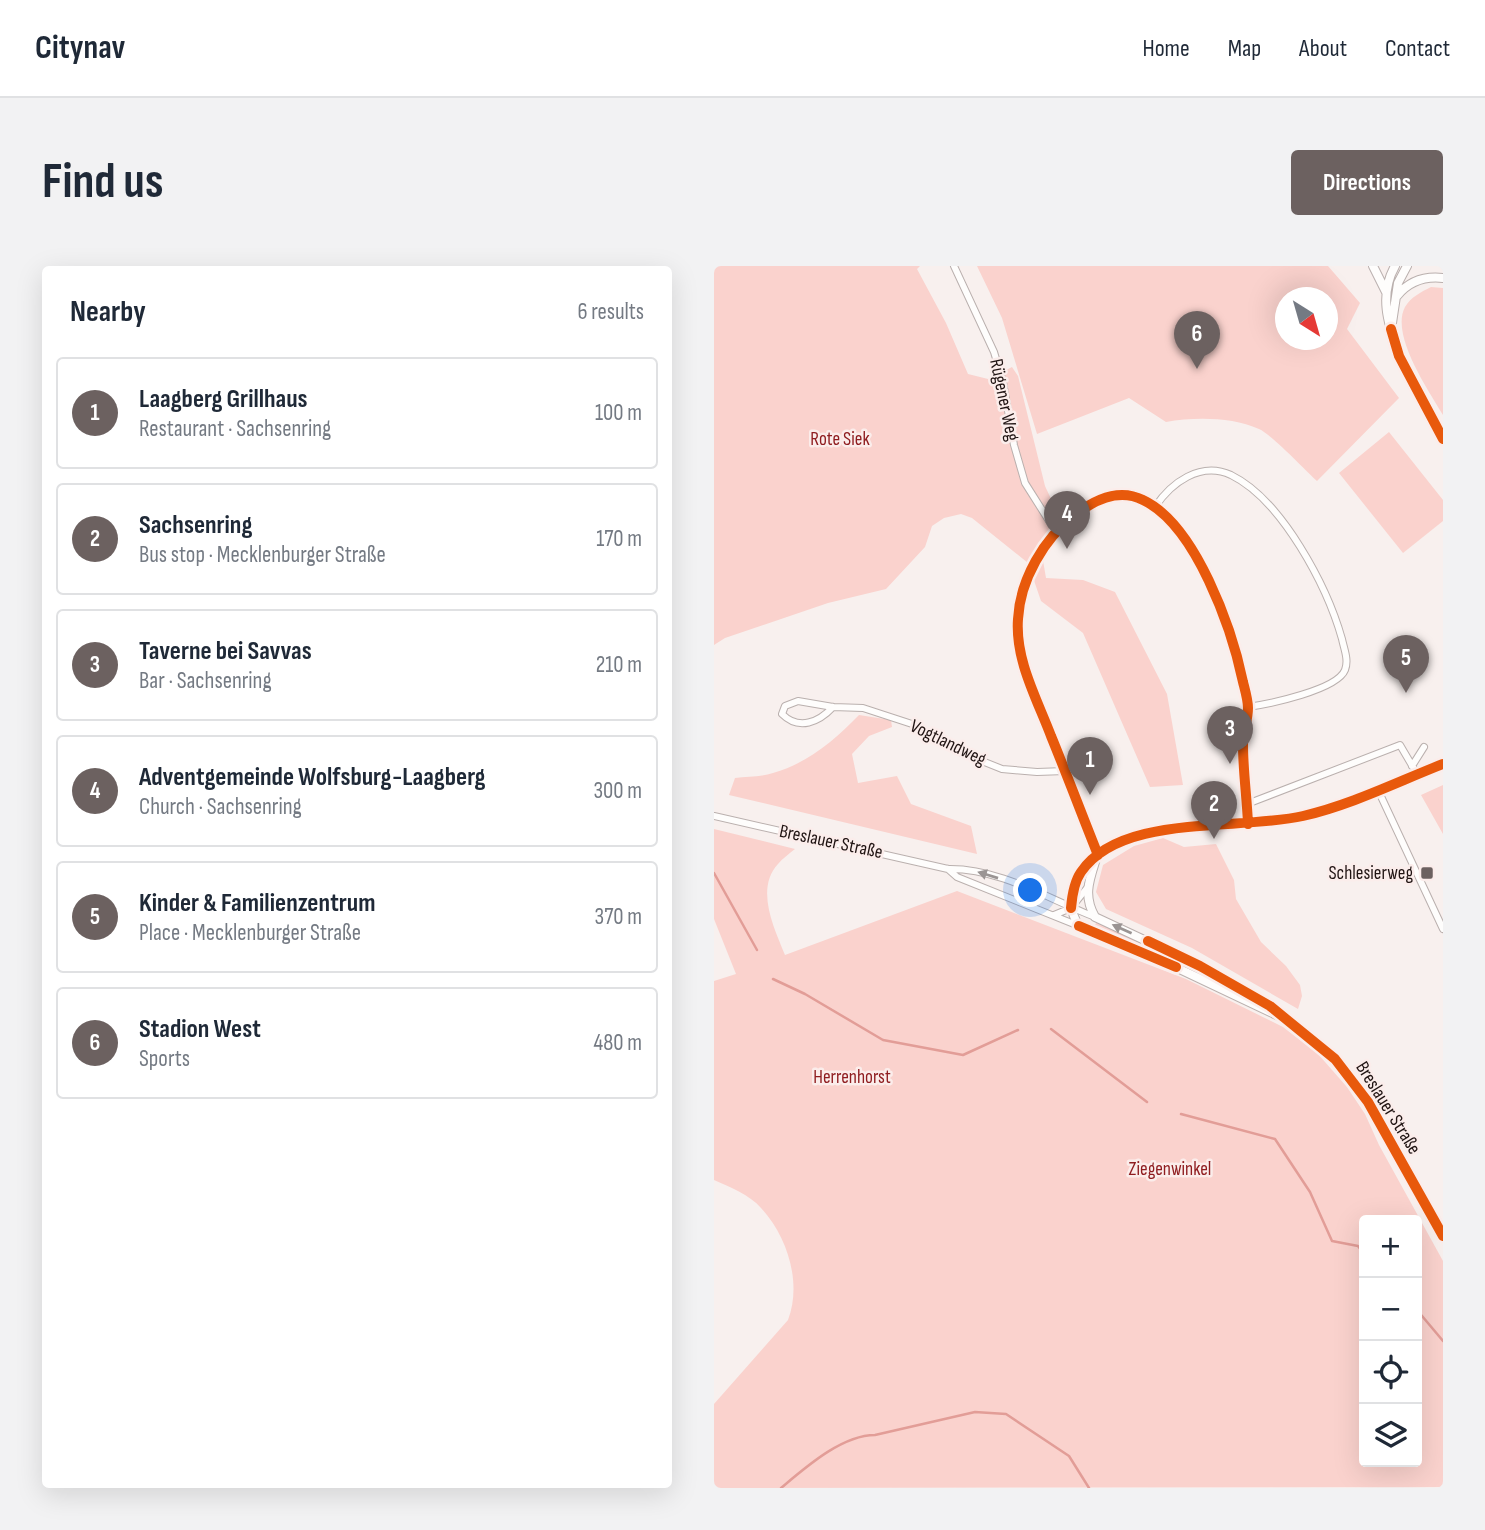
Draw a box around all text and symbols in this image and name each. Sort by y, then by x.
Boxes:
text: Citynav [35,28,125,68]
text: Home [1142,34,1190,63]
text: Map [1228,34,1261,63]
text: About [1299,34,1347,63]
text: Contact [1385,34,1450,63]
button: Directions [1291,150,1443,215]
text: Find us [42,153,164,212]
north arrow [1275,287,1338,350]
text: Nearby [70,294,146,330]
text: 6 results [578,298,644,326]
pin: 6 [1174,311,1220,369]
street label: Rügener Weg [984,357,1024,444]
text: Laagberg Grillhaus [139,384,308,415]
text: 1 [90,399,100,427]
text: 100 m [595,399,642,427]
text: Restaurant · Sachsenring [139,415,331,443]
park label: Rote Siek [810,428,870,451]
pin: 4 [1044,491,1090,549]
text: Sachsenring [139,510,252,541]
text: 2 [90,525,100,553]
text: 170 m [596,525,642,553]
text: Bus stop · Mecklenburger Straße [139,541,386,569]
pin: 5 [1383,635,1429,693]
text: Taverne bei Savvas [139,636,312,667]
text: 3 [90,651,100,679]
text: 210 m [596,651,642,679]
text: Bar · Sachsenring [139,667,272,695]
pin: 3 [1207,706,1253,764]
street label: Vogtlandweg [906,715,990,771]
pin: 1 [1067,737,1113,795]
text: Adventgemeinde Wolfsburg-Laagberg [139,762,486,793]
text: 4 [90,777,100,805]
text: 300 m [593,777,642,805]
pin: 2 [1191,781,1237,839]
text: Church · Sachsenring [139,793,302,821]
street label: Breslauer Straße [777,820,885,864]
place label: Schlesierweg [1328,862,1413,885]
marker: Schlesierweg [1419,865,1435,881]
one-way arrow [977,869,998,879]
your location [1013,873,1047,907]
text: Kinder & Familienzentrum [139,888,375,919]
text: 5 [90,903,100,931]
text: 370 m [595,903,642,931]
text: Place · Mecklenburger Straße [139,919,361,947]
one-way arrow [1112,923,1132,935]
text: Stadion West [139,1014,261,1045]
text: 6 [90,1029,100,1057]
text: 480 m [594,1029,642,1057]
text: Sports [139,1045,190,1073]
street label: Breslauer Straße [1350,1057,1426,1159]
park label: Herrenhorst [813,1066,891,1089]
park label: Ziegenwinkel [1129,1158,1211,1181]
map controls [1359,1215,1422,1467]
button: + [1359,1215,1422,1278]
button: − [1359,1278,1422,1341]
button: locate [1359,1341,1422,1404]
button: layers [1359,1404,1422,1467]

